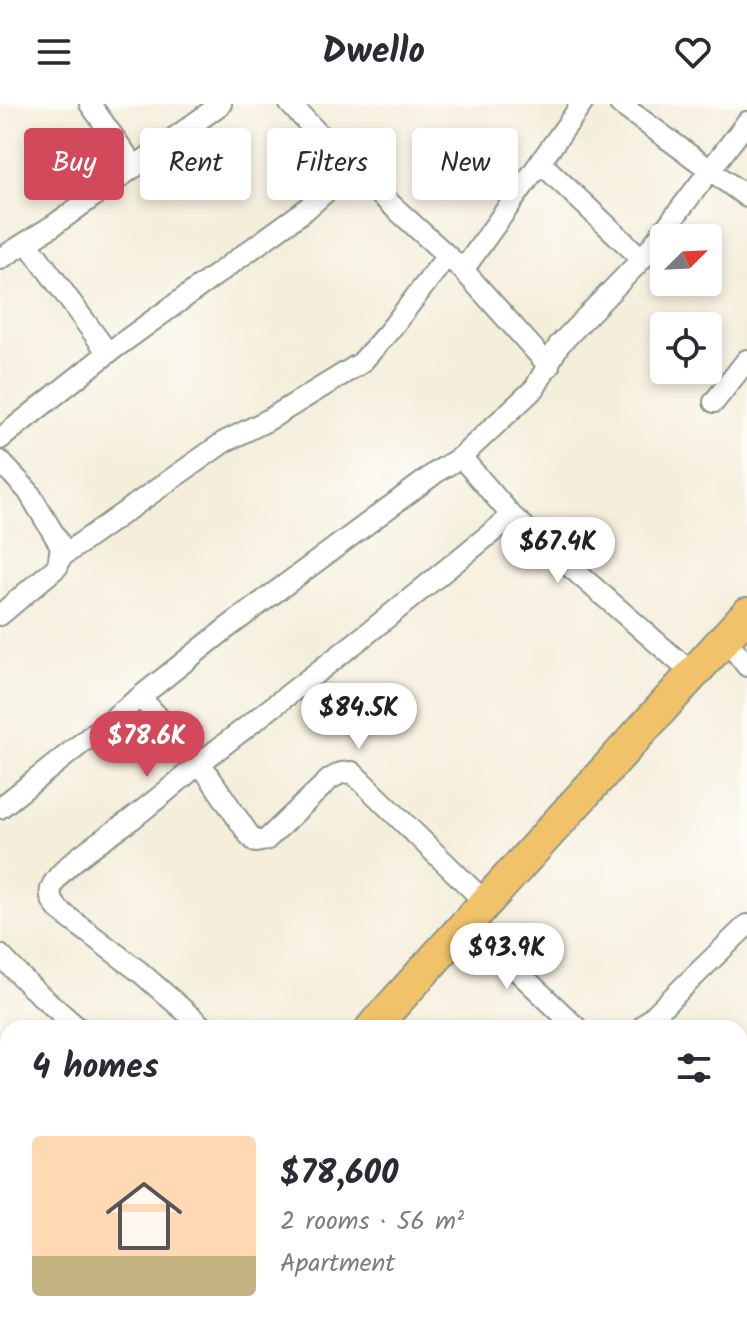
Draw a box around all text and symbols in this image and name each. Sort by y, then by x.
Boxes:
text: Dwello [322,24,425,81]
icon: menu [32,30,76,74]
icon: heart [671,30,715,74]
chip: Buy [24,128,124,200]
chip: Rent [140,128,251,200]
chip: Filters [267,128,396,200]
chip: New [412,128,518,200]
north arrow [650,224,722,296]
map controls [650,224,722,384]
button: locate [650,312,722,384]
pin: $67.4K [493,517,623,585]
text: $67.4K [519,522,597,564]
pin: $84.5K [294,683,424,751]
text: $84.5K [319,688,399,730]
pin: $78.6K [82,711,212,779]
text: $78.6K [108,716,186,758]
pin: $93.9K [442,923,572,991]
text: $93.9K [468,928,546,970]
text: 4 homes [32,1041,159,1095]
icon: filters [672,1046,716,1090]
text: $78,600 [280,1147,398,1201]
icon: home [96,1168,192,1264]
text: 2 rooms · 56 m² [280,1201,464,1243]
text: Apartment [280,1243,395,1285]

